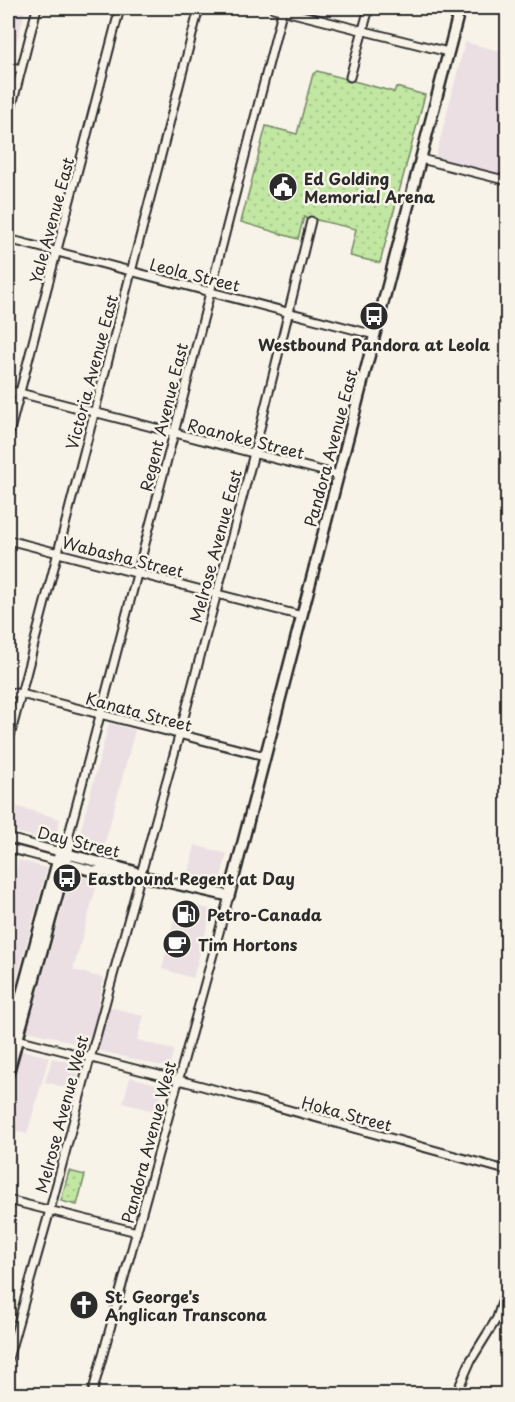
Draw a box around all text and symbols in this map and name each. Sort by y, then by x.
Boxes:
street label: Yale Avenue East [23,154,79,286]
place label: Ed Golding Memorial Arena [304,166,436,208]
public building icon: Ed Golding Memorial Arena [267,171,299,203]
street label: Leola Street [147,251,243,297]
street label: Victoria Avenue East [59,292,123,452]
bus stop icon: Westbound Pandora at Leola [358,300,390,332]
place label: Westbound Pandora at Leola [258,332,490,356]
street label: Regent Avenue East [133,340,193,494]
street label: Pandora Avenue East [297,366,363,530]
street label: Roanoke Street [185,412,307,464]
street label: Melrose Avenue East [183,467,247,625]
street label: Wabasha Street [60,529,186,583]
street label: Kanata Street [83,685,195,737]
street label: Day Street [35,819,123,863]
bus stop icon: Eastbound Regent at Day [51,862,83,894]
place label: Eastbound Regent at Day [88,866,295,890]
fuel station icon: Petro-Canada [170,898,202,930]
place label: Petro-Canada [207,902,322,926]
cafe icon: Tim Hortons [161,928,193,960]
place label: Tim Hortons [198,932,298,956]
street label: Melrose Avenue West [28,1032,94,1196]
street label: Pandora Avenue West [115,1058,181,1226]
street label: Hoka Street [299,1089,395,1137]
place label: St. George's Anglican Transcona [105,1284,267,1326]
church icon: St. George's Anglican Transcona [68,1289,100,1321]

